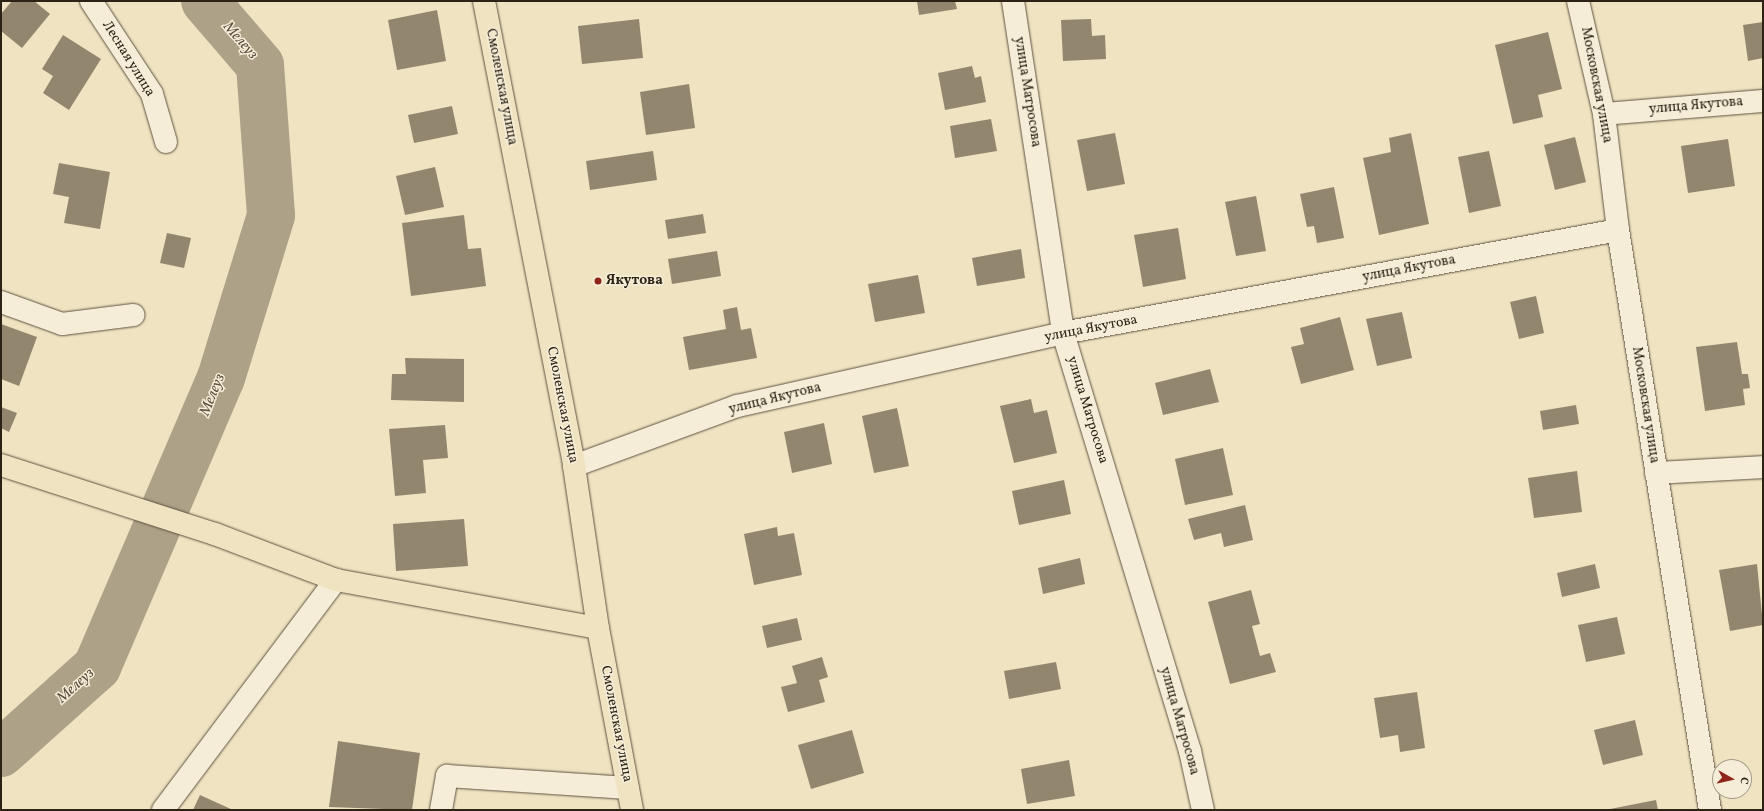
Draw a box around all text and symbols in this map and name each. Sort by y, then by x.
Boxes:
street label: Лесная улица [98,18,158,100]
water label: Мелеуз [219,19,261,63]
street label: Московская улица [1576,25,1616,145]
street label: Смоленская улица [481,27,521,147]
street label: улица Матросова [1010,36,1044,148]
street label: улица Якутова [1648,94,1744,118]
street label: улица Якутова [1361,252,1457,286]
place label: Якутова [606,273,663,289]
marker: Якутова [593,276,603,286]
street label: улица Якутова [1043,312,1139,346]
street label: Смоленская улица [542,345,582,465]
street label: Московская улица [1627,345,1663,465]
street label: улица Матросова [1063,354,1111,466]
water label: Мелеуз [196,371,230,419]
street label: улица Якутова [727,379,823,419]
street label: Смоленская улица [596,664,636,784]
water label: Мелеуз [54,665,98,707]
street label: улица Матросова [1156,665,1202,777]
north arrow [1712,759,1752,799]
text: С [1735,776,1751,785]

